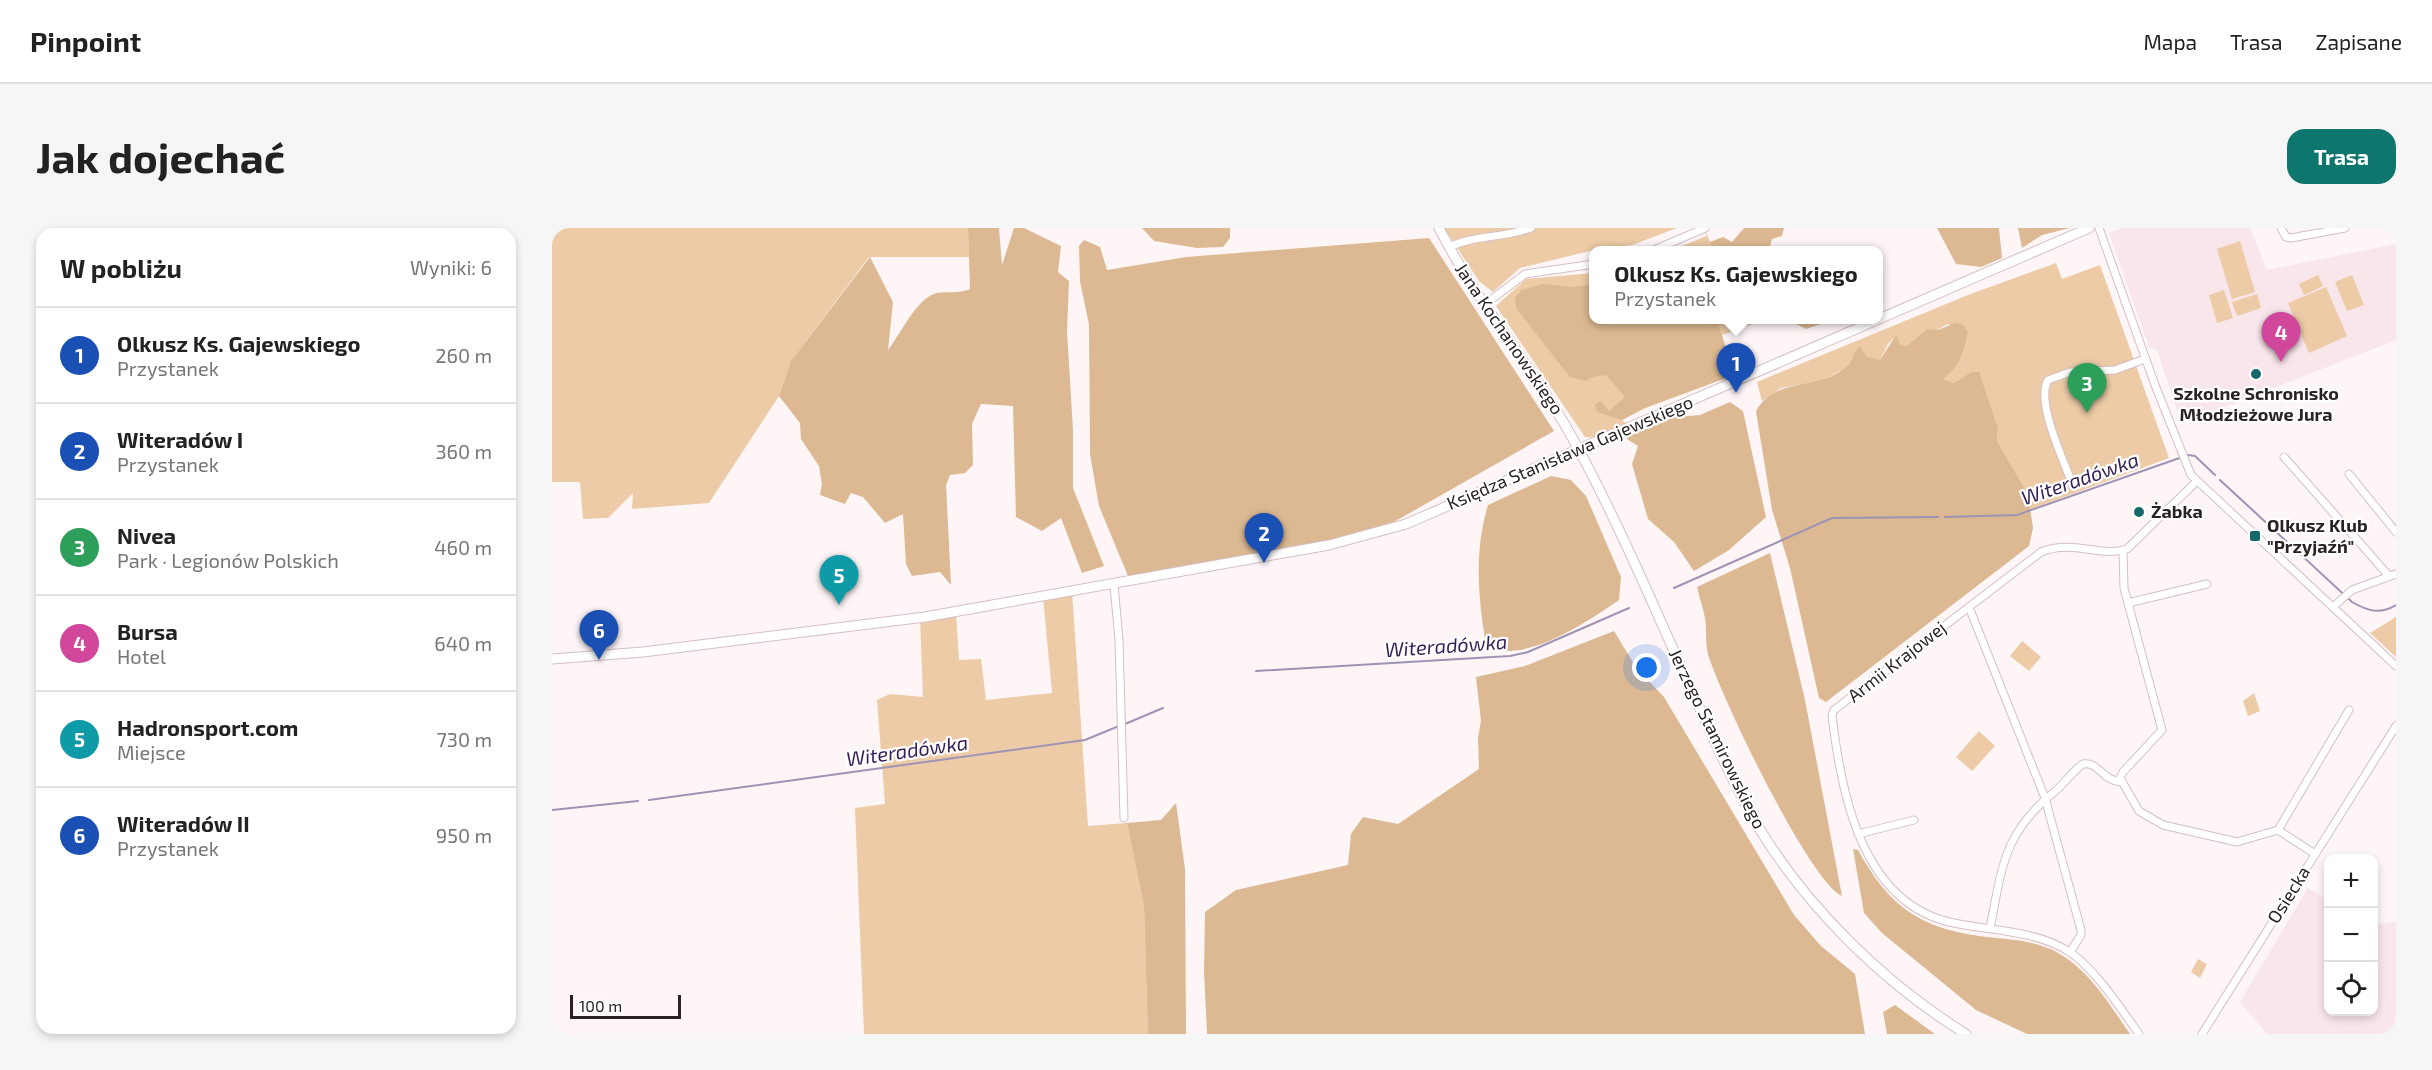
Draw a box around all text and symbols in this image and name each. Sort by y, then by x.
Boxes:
text: Pinpoint [30,24,141,58]
text: Mapa [2143,29,2197,54]
text: Trasa [2230,29,2283,54]
text: Zapisane [2316,29,2402,54]
button: Trasa [2287,129,2396,184]
text: Jak dojechać [36,131,285,181]
popup [1589,246,1883,324]
text: W pobliżu [60,252,182,283]
text: Wyniki: 6 [410,255,492,279]
street label: Jana Kochanowskiego [1451,258,1569,418]
text: Olkusz Ks. Gajewskiego [1614,260,1858,286]
text: Przystanek [1614,286,1716,310]
pin: 4 [2262,312,2300,362]
text: Olkusz Ks. Gajewskiego [117,330,361,356]
text: 1 [75,343,84,367]
text: 260 m [435,343,492,367]
pin: 1 [1716,344,1756,393]
text: Przystanek [117,356,219,380]
pin: 3 [2068,364,2107,413]
marker: Szkolne Schronisko Młodzieżowe Jura [2249,367,2263,381]
place label: Szkolne Schronisko Młodzieżowe Jura [2173,382,2339,425]
street label: Księdza Stanisława Gajewskiego [1443,390,1696,514]
text: Witeradów I [117,426,243,452]
text: 2 [74,439,85,463]
text: 360 m [435,439,492,463]
water label: Witeradówka [2018,447,2142,509]
text: Przystanek [117,452,219,476]
place label: Żabka [2151,500,2203,522]
marker: Żabka [2132,505,2146,519]
pin: 2 [1244,514,1284,563]
place label: Olkusz Klub "Przyjaźń" [2267,514,2368,557]
text: Nivea [117,522,176,548]
marker: Olkusz Klub "Przyjaźń" [2248,529,2262,543]
text: 3 [74,535,85,559]
text: 460 m [434,535,492,559]
text: Park · Legionów Polskich [117,548,339,572]
pin: 5 [820,556,858,605]
pin: 6 [580,610,618,660]
street label: Armii Krajowej [1843,616,1950,706]
text: Bursa [117,618,178,644]
water label: Witeradówka [1384,629,1508,661]
text: 4 [73,631,86,655]
text: 640 m [434,631,492,655]
text: Hotel [117,644,166,668]
street label: Jerzego Stamirowskiego [1665,645,1771,832]
your location [1632,653,1661,682]
text: Hadronsport.com [117,714,298,740]
text: 5 [74,727,85,751]
text: 730 m [437,727,492,751]
water label: Witeradówka [844,730,969,770]
text: Miejsce [117,740,186,764]
text: Witeradów II [117,810,250,836]
text: 6 [74,823,85,847]
text: 950 m [436,823,492,847]
text: Przystanek [117,836,219,860]
map controls [2324,854,2378,1016]
button: + [2324,854,2378,908]
street label: Osiecka [2262,862,2314,927]
button: − [2324,908,2378,962]
button: locate [2324,962,2378,1016]
scale bar [570,992,681,1020]
text: 100 m [579,996,622,1015]

